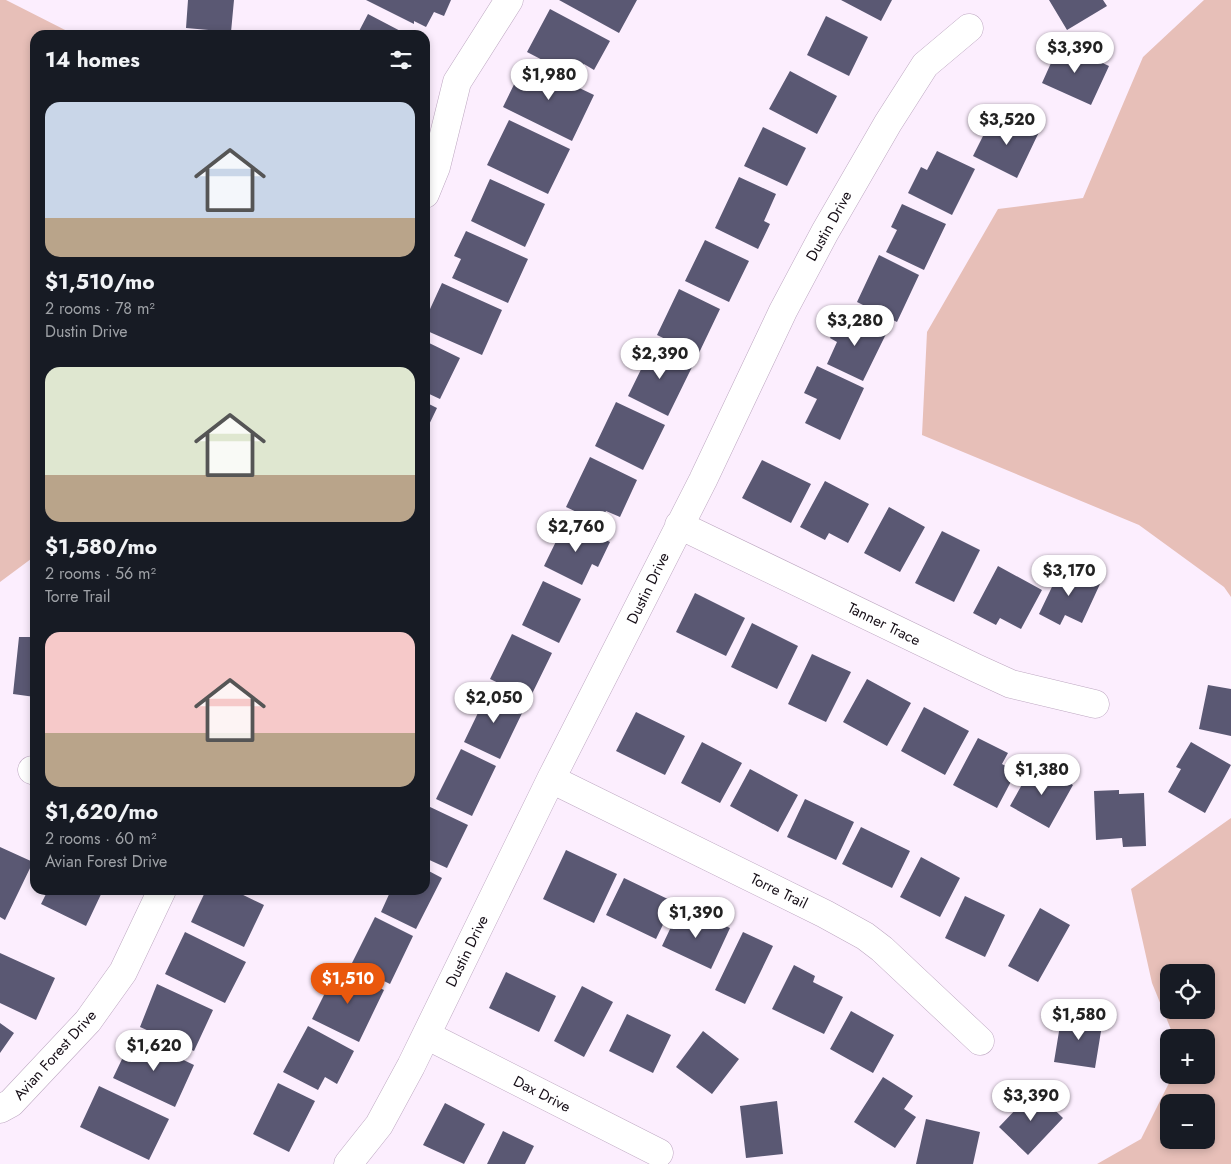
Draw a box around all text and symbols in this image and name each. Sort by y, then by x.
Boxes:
pin: $3,390 [1034,32,1116,74]
text: $3,390 [1047,36,1103,59]
text: 14 homes [45,45,140,75]
icon: filters [387,46,415,74]
pin: $1,980 [508,58,590,101]
text: $1,980 [522,63,576,86]
pin: $3,520 [966,104,1048,146]
text: $3,520 [979,108,1035,131]
icon: home [185,135,275,225]
street label: Dustin Drive [801,187,858,265]
text: $1,510/mo [45,267,155,297]
text: 2 rooms · 78 m² [45,297,155,320]
pin: $3,280 [814,304,896,347]
text: $3,280 [827,309,883,332]
text: Dustin Drive [45,320,128,343]
pin: $2,390 [619,338,701,380]
text: $2,390 [632,342,688,365]
icon: home [185,400,275,490]
pin: $2,760 [535,510,617,553]
text: $2,760 [548,515,604,538]
text: $1,580/mo [45,532,157,562]
street label: Dustin Drive [621,548,675,628]
pin: $3,170 [1028,554,1110,597]
text: $3,170 [1042,559,1096,582]
text: 2 rooms · 56 m² [45,562,156,585]
text: Torre Trail [45,585,111,608]
street label: Tanner Trace [844,597,924,651]
icon: home [185,665,275,755]
pin: $2,050 [453,682,535,724]
text: $2,050 [465,686,523,709]
pin: $1,380 [1001,754,1083,796]
text: $1,380 [1015,758,1069,781]
text: $1,620/mo [45,797,158,827]
text: 2 rooms · 60 m² [45,827,157,850]
text: Avian Forest Drive [45,850,167,873]
street label: Torre Trail [747,868,811,914]
pin: $1,390 [655,896,737,939]
text: $1,390 [669,901,723,924]
street label: Dustin Drive [440,911,494,991]
pin: $1,510 [307,962,389,1005]
map controls [1160,964,1215,1149]
button: locate [1160,964,1215,1019]
text: $1,510 [322,967,374,990]
pin: $1,580 [1038,998,1120,1041]
text: $1,580 [1052,1003,1106,1026]
street label: Avian Forest Drive [8,1005,102,1105]
button: + [1160,1029,1215,1084]
pin: $1,620 [113,1030,195,1072]
text: $1,620 [126,1034,182,1057]
street label: Dax Drive [510,1070,575,1118]
pin: $3,390 [990,1080,1072,1122]
text: $3,390 [1003,1084,1059,1107]
button: − [1160,1094,1215,1149]

